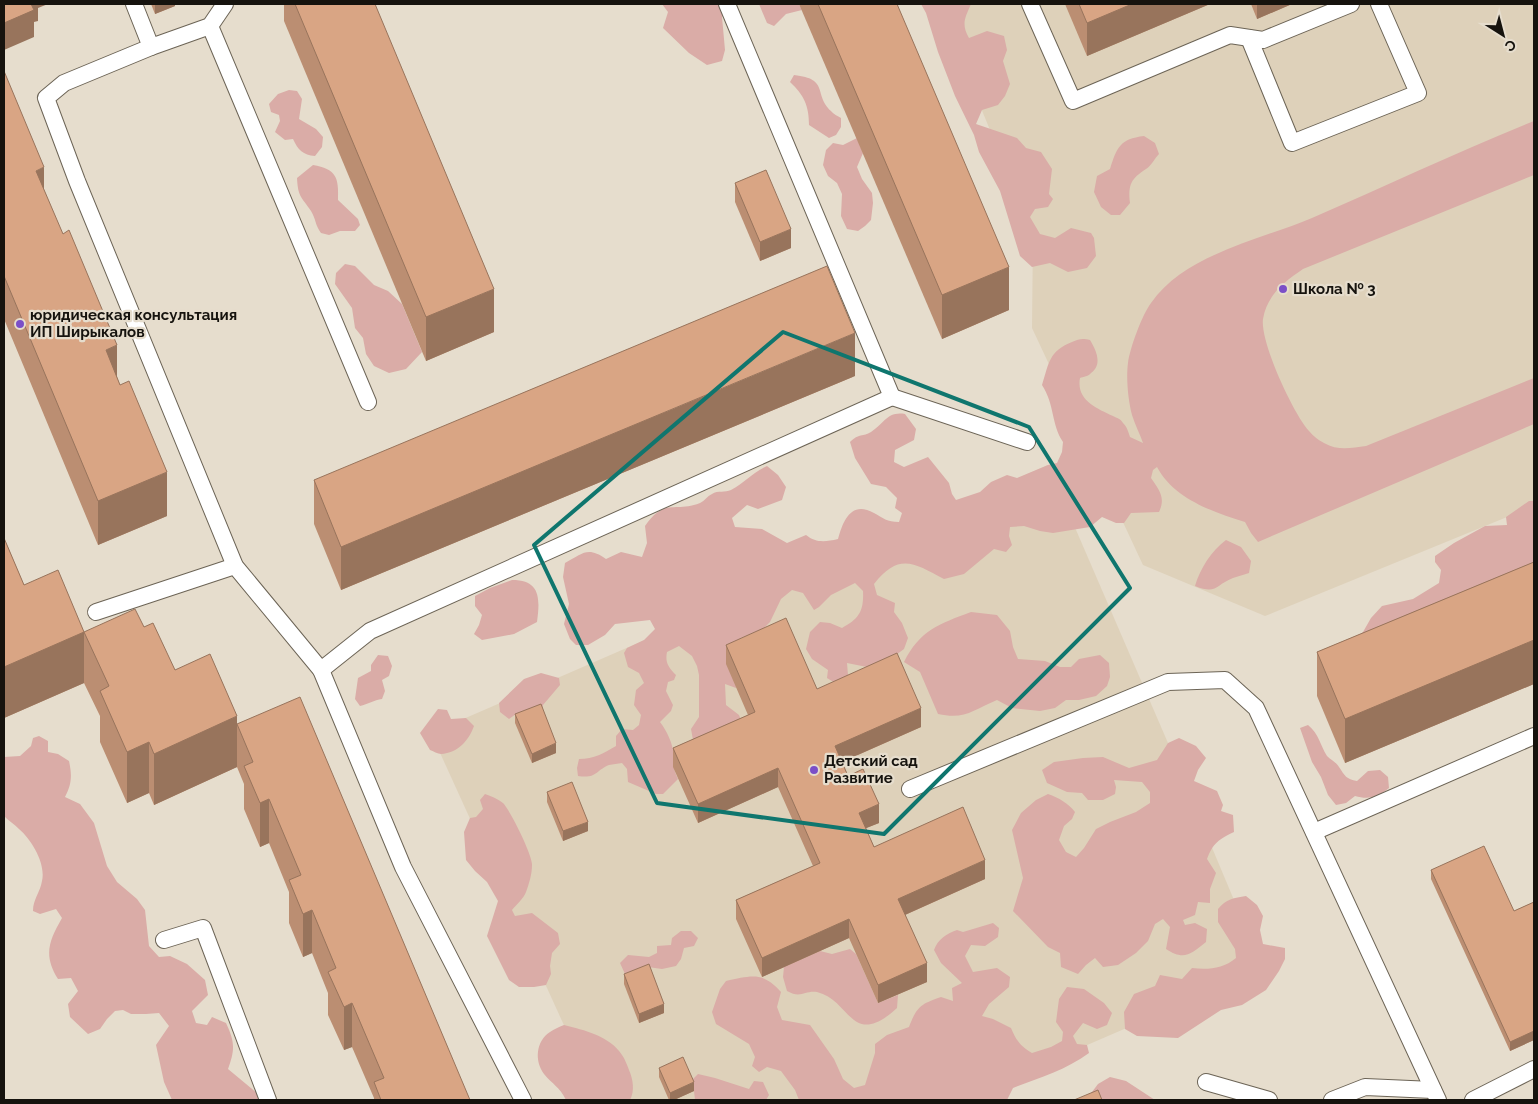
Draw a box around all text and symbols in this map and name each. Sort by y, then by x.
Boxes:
north arrow [1478,10,1528,60]
text: С [1502,36,1519,55]
place label: Школа № 3 [1293,280,1376,298]
marker: Школа № 3 [1277,283,1289,295]
place label: юридическая консультация ИП Ширыкалов [30,306,237,341]
marker: юридическая консультация ИП Ширыкалов [14,318,26,330]
place label: Детский сад Развитие [824,752,918,787]
marker: Детский сад Развитие [808,764,820,776]

